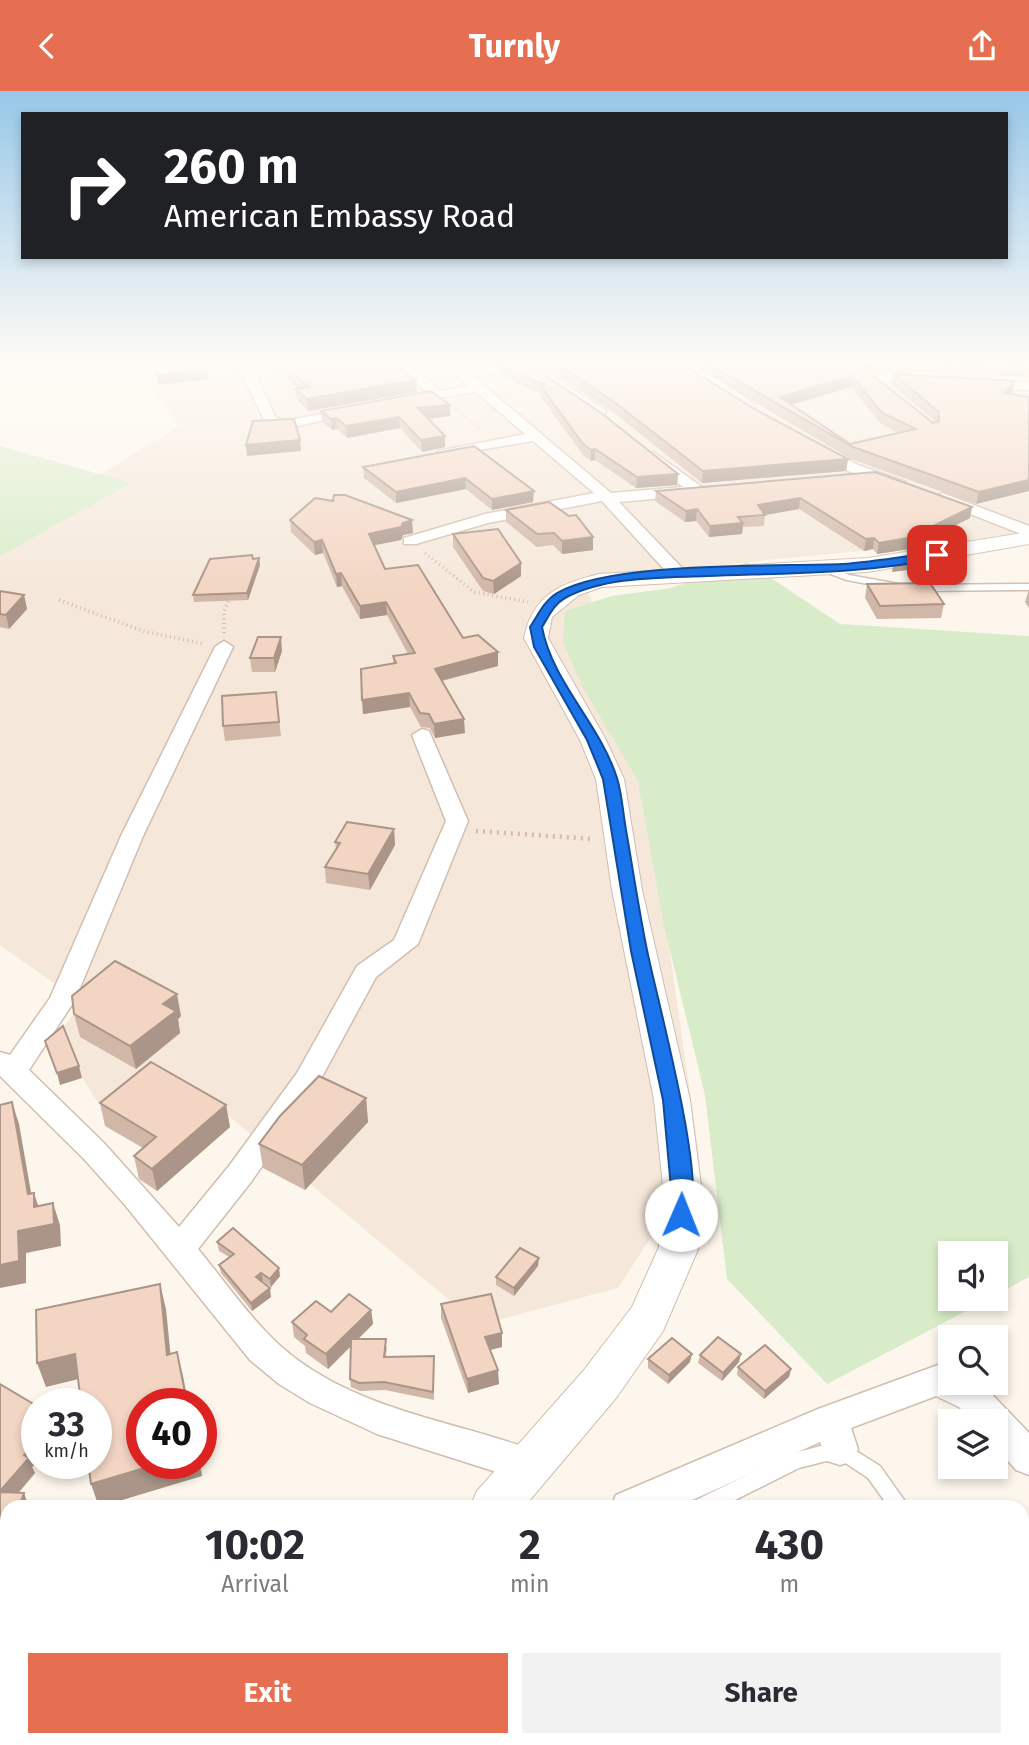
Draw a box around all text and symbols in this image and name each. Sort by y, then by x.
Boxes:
icon: back [28,27,66,65]
text: Turnly [469,27,560,65]
icon: share [963,27,1001,65]
text: 260 m [164,137,299,196]
icon: right [49,140,140,231]
text: American Embassy Road [164,197,515,235]
pin [907,525,967,585]
icon: arrive [918,536,956,574]
position arrow [644,1178,718,1252]
map controls [938,1241,1008,1479]
button: sound [938,1241,1008,1311]
button: search [938,1325,1008,1395]
speed limit sign: 40 [126,1388,217,1479]
text: 33 [48,1403,85,1445]
button: layers [938,1409,1008,1479]
text: km/h [44,1440,89,1462]
text: 10:02 [205,1520,305,1570]
text: 2 [519,1520,541,1570]
text: 430 [755,1520,824,1570]
text: Arrival [221,1570,289,1598]
text: min [510,1570,550,1598]
text: m [779,1570,799,1598]
button: Exit [28,1653,508,1733]
button: Share [522,1653,1001,1733]

